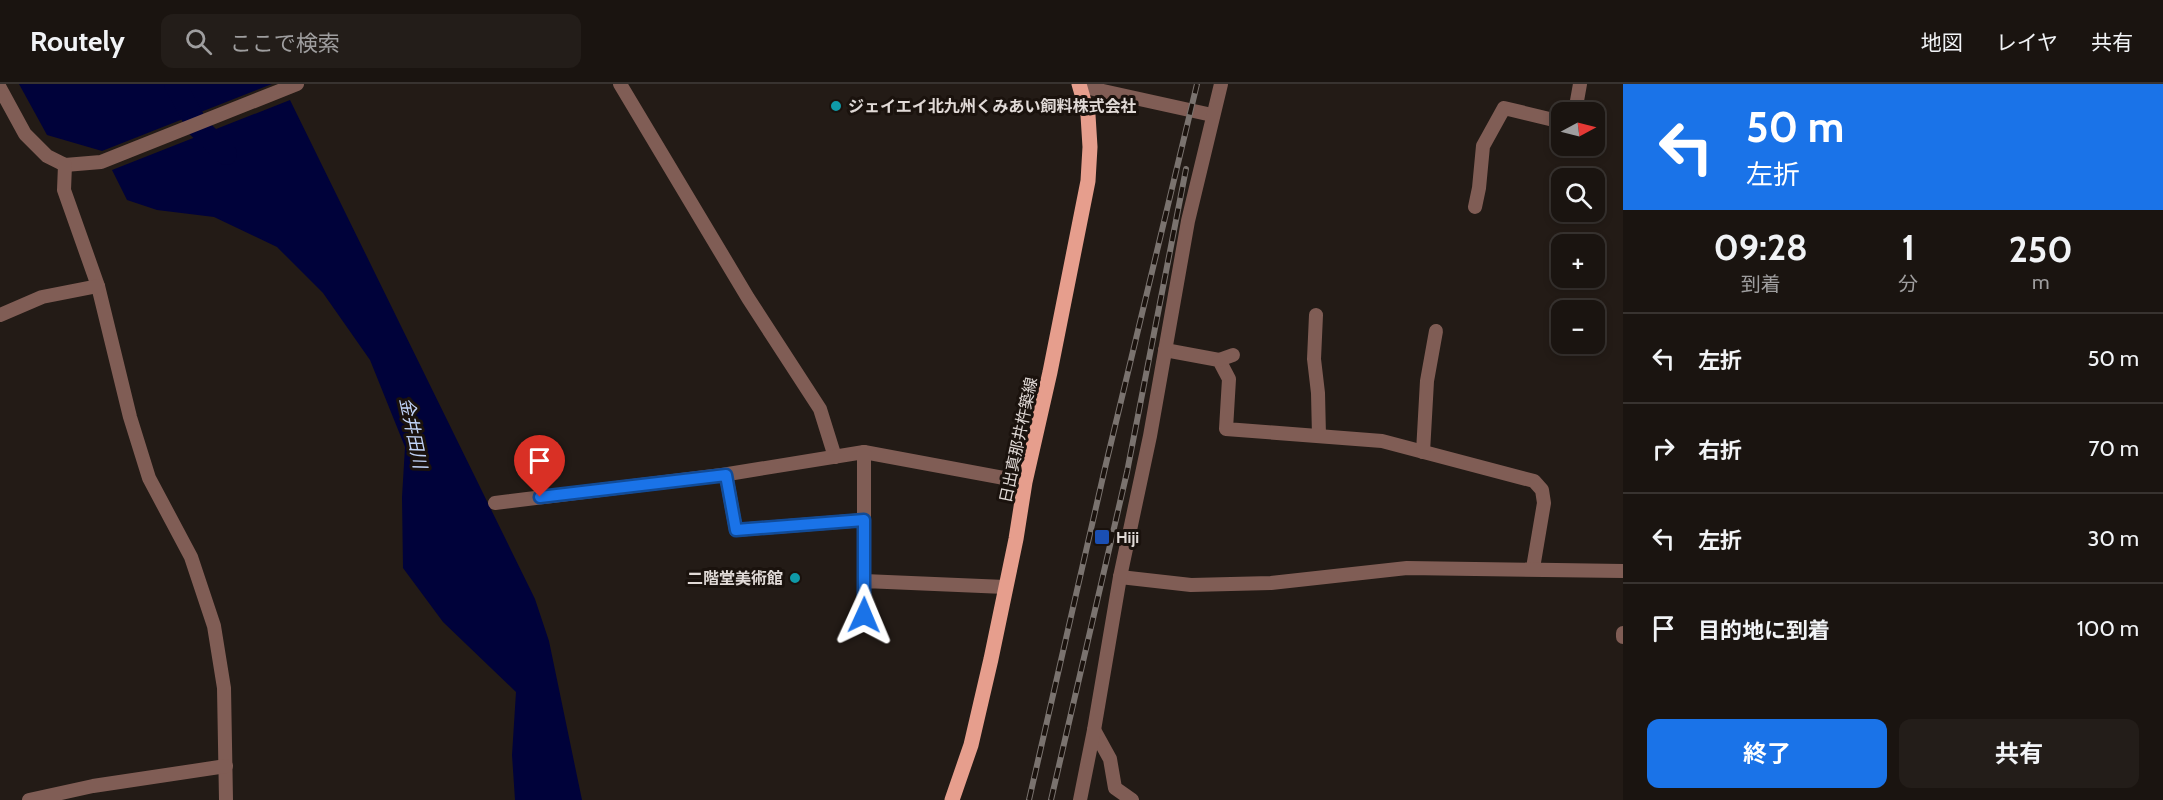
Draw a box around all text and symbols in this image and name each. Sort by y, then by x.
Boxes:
search box [161,14,581,68]
text: Routely [30,24,125,58]
icon: search [182,25,215,58]
text: ここで検索 [230,30,340,57]
text: 地図 [1921,30,1963,55]
text: レイヤ [1996,30,2058,55]
text: 共有 [2091,30,2133,55]
place label: ジェイエイ北九州くみあい飼料株式会社 [848,97,1136,116]
marker: ジェイエイ北九州くみあい飼料株式会社 [829,99,843,113]
text: 50 m [1746,101,1844,153]
north arrow [1551,102,1605,156]
map controls [1551,102,1605,354]
icon: left [1647,108,1725,186]
text: 左折 [1746,158,1800,191]
button: search [1551,168,1605,222]
text: 09:28 [1713,225,1808,269]
text: 1 [1902,225,1915,269]
text: 250 [2009,227,2073,271]
button: + [1551,234,1605,288]
text: m [2032,270,2049,294]
text: 到着 [1741,272,1781,296]
text: 分 [1898,272,1918,296]
button: − [1551,300,1605,354]
icon: left [1647,342,1680,375]
text: 50 m [2087,345,2139,372]
text: 左折 [1698,347,1742,374]
street label: 日出真那井杵築線 [996,376,1041,505]
water label: 金井田川 [395,395,432,472]
icon: right [1647,432,1680,465]
pin [514,435,565,497]
text: 70 m [2089,435,2139,462]
text: 右折 [1698,437,1742,464]
icon: arrive [523,444,556,477]
icon: left [1647,522,1680,555]
text: 30 m [2087,525,2139,552]
text: 左折 [1698,527,1742,554]
marker: Hiji [1093,528,1111,546]
place label: Hiji [1116,528,1139,547]
place label: 二階堂美術館 [687,569,783,588]
marker: 二階堂美術館 [788,571,802,585]
position arrow [832,583,896,647]
icon: arrive [1647,612,1680,645]
text: 100 m [2077,615,2139,642]
text: 目的地に到着 [1698,617,1830,644]
button: 終了 [1647,719,1887,788]
button: 共有 [1899,719,2139,788]

